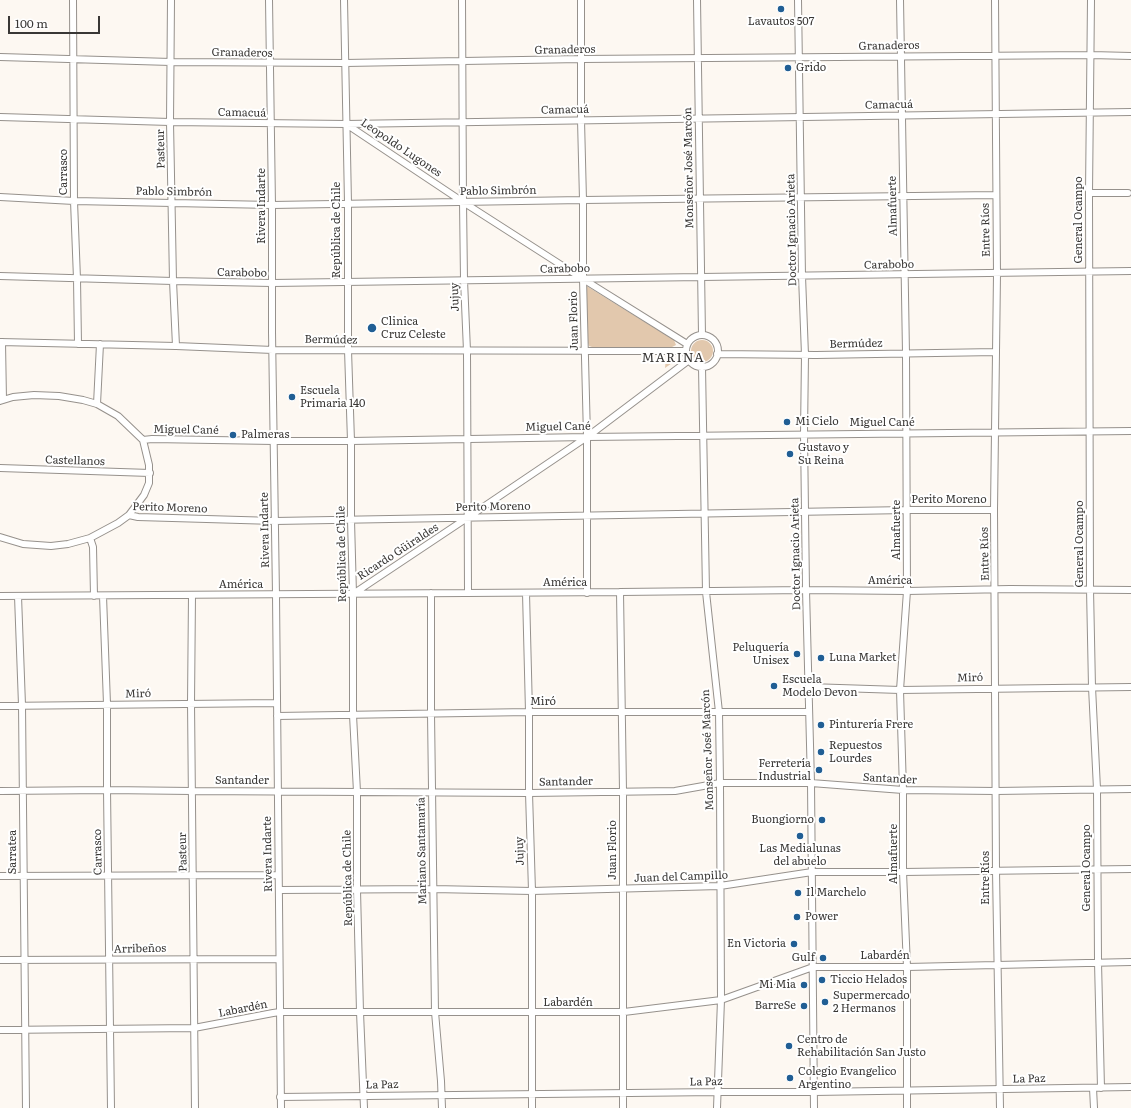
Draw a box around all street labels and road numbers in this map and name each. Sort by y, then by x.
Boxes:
street label: Granaderos [858,39,920,53]
street label: Granaderos [534,43,596,57]
street label: Granaderos [211,46,273,60]
street label: Camacuá [865,98,913,112]
street label: Camacuá [541,103,589,117]
street label: Camacuá [218,106,266,120]
street label: Monseñor José Marcón [681,107,697,229]
street label: Leopoldo Lugones [358,116,444,180]
street label: Pasteur [154,129,168,169]
street label: Carrasco [57,149,71,195]
street label: Rivera Indarte [255,168,269,244]
street label: Doctor Ignacio Arieta [784,174,800,286]
street label: Almafuerte [886,176,900,236]
street label: General Ocampo [1072,176,1086,264]
street label: República de Chile [330,182,344,278]
street label: Pablo Simbrón [459,184,537,198]
street label: Pablo Simbrón [135,185,213,199]
street label: Entre Ríos [979,203,993,257]
street label: Carabobo [864,258,914,272]
street label: Carabobo [540,262,590,276]
street label: Carabobo [217,266,267,280]
street label: Jujuy [448,282,462,312]
street label: Juan Florio [567,291,581,351]
street label: Bermúdez [304,333,358,347]
street label: Bermúdez [829,337,883,351]
street label: Miguel Cané [849,416,915,430]
street label: Miguel Cané [525,420,591,434]
street label: Miguel Cané [153,423,219,437]
street label: Castellanos [45,453,105,469]
street label: Rivera Indarte [258,492,272,568]
street label: Perito Moreno [911,493,987,507]
street label: Doctor Ignacio Arieta [788,498,804,610]
street label: Perito Moreno [132,500,208,516]
street label: Perito Moreno [455,500,531,514]
street label: Almafuerte [890,500,904,560]
street label: General Ocampo [1073,500,1087,588]
street label: República de Chile [335,506,349,602]
street label: Ricardo Güiraldes [355,521,441,583]
street label: Entre Ríos [978,527,992,581]
street label: América [868,574,912,588]
street label: América [543,576,587,590]
street label: América [219,578,263,592]
street label: Miró [957,671,983,685]
street label: Miró [125,687,151,701]
street label: Monseñor José Marcón [699,689,717,811]
street label: Miró [530,695,556,709]
street label: Santander [863,771,917,787]
street label: Santander [215,774,269,788]
street label: Santander [539,775,593,789]
street label: Mariano Santamaría [414,797,430,905]
street label: Rivera Indarte [261,816,275,892]
street label: Juan Florio [606,820,620,880]
street label: Almafuerte [887,824,901,884]
street label: General Ocampo [1080,824,1094,912]
street label: Carrasco [91,829,105,875]
street label: Sarratea [6,830,20,874]
street label: República de Chile [341,830,355,926]
street label: Pasteur [176,832,190,872]
street label: Jujuy [513,836,527,866]
street label: Entre Ríos [979,851,993,905]
street label: Juan del Campillo [634,869,728,885]
street label: Arribeños [114,942,166,956]
street label: Labardén [860,949,910,963]
street label: Labardén [543,996,593,1010]
street label: Labardén [217,998,269,1020]
street label: La Paz [1012,1072,1046,1086]
street label: La Paz [689,1075,723,1089]
street label: La Paz [365,1078,399,1092]

